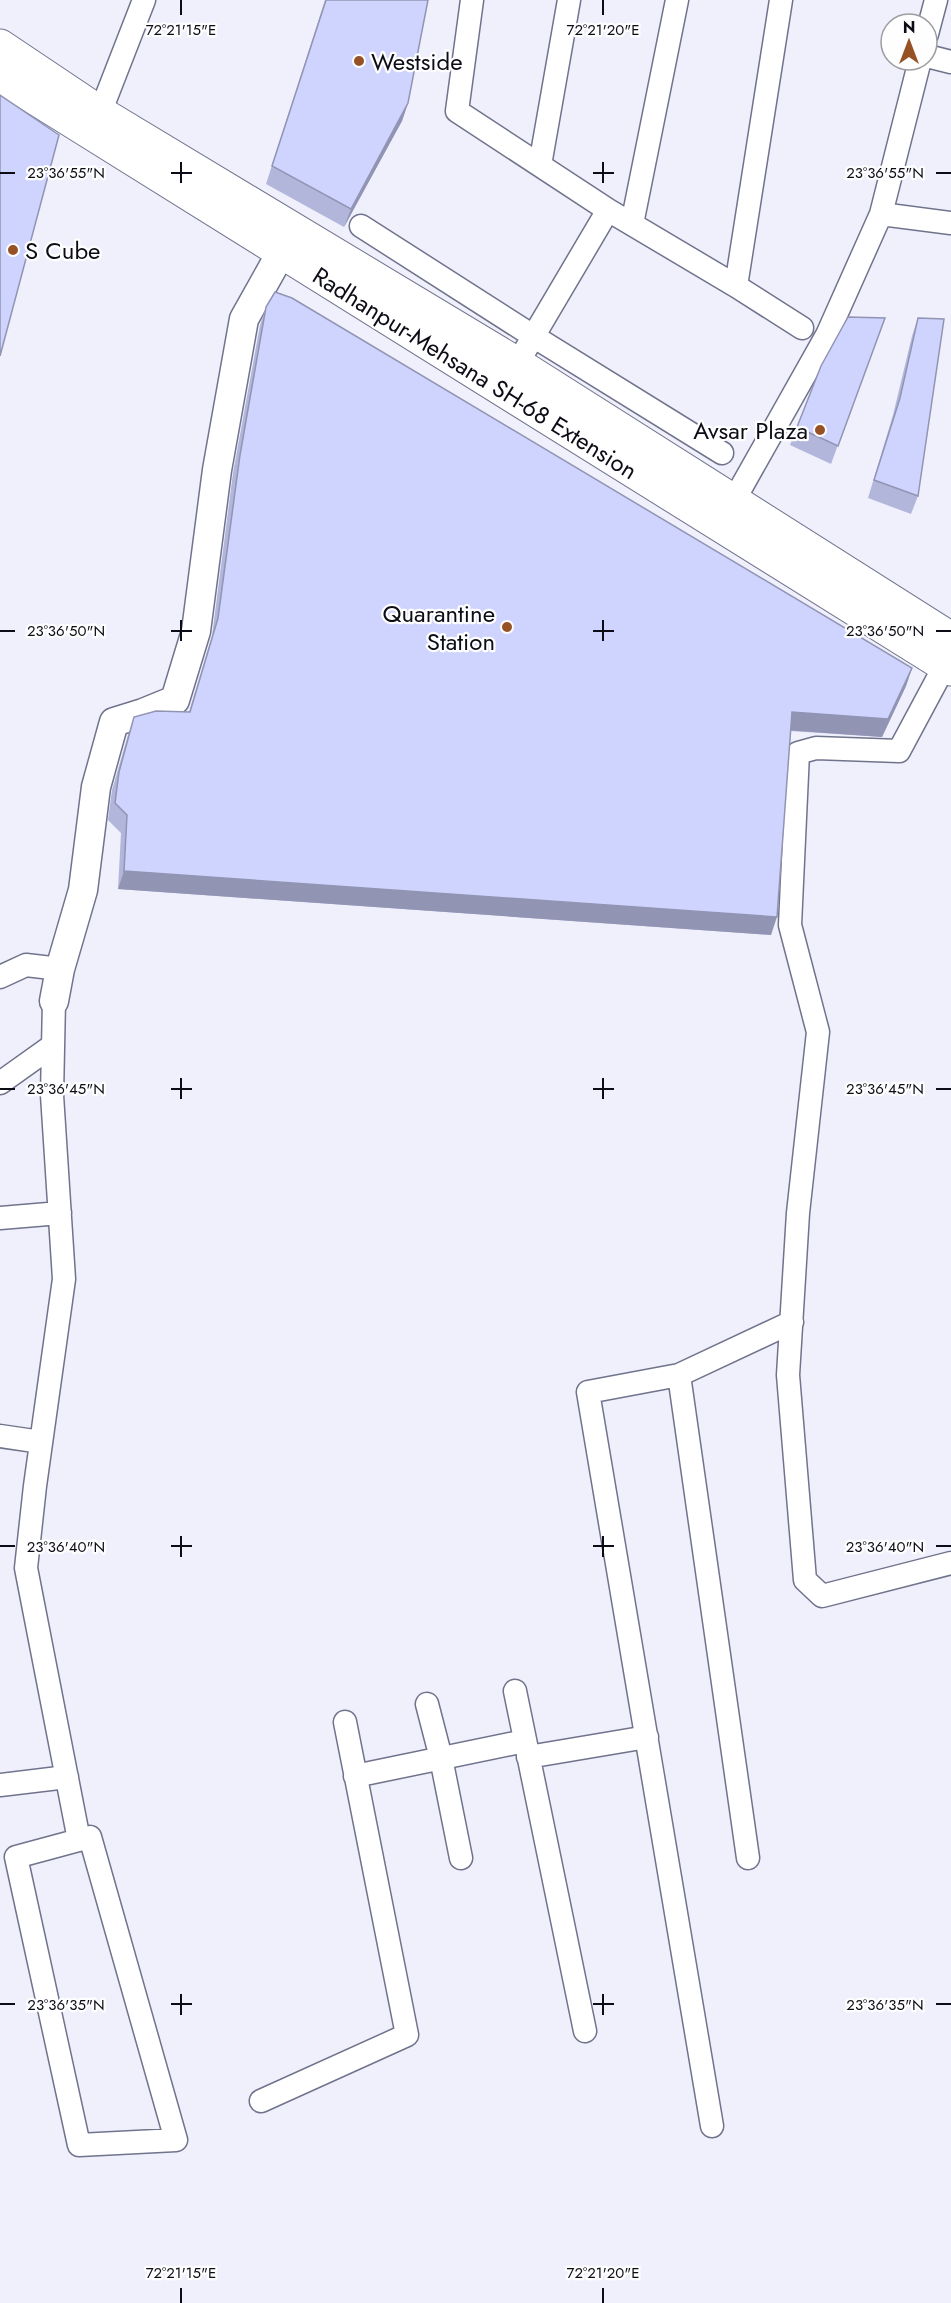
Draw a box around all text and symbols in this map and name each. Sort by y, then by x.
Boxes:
north arrow [879,12,939,72]
text: N [903,16,915,39]
text: 72°21'15"E [146,19,216,41]
text: 72°21'20"E [567,19,639,41]
place label: Westside [371,44,463,79]
marker: Westside [352,54,366,68]
text: 23°36'55"N [27,162,105,184]
text: 23°36'55"N [846,162,924,184]
place label: S Cube [25,233,100,268]
marker: S Cube [6,243,20,257]
street label: Radhanpur-Mehsana SH-68 Extension [306,258,644,488]
place label: Avsar Plaza [693,413,808,448]
marker: Avsar Plaza [813,423,827,437]
place label: Quarantine Station [383,596,495,659]
text: 23°36'50"N [27,620,105,642]
marker: Quarantine Station [500,620,514,634]
text: 23°36'50"N [846,620,924,642]
text: 23°36'45"N [27,1078,105,1100]
text: 23°36'45"N [846,1078,924,1100]
text: 23°36'40"N [27,1536,105,1558]
text: 23°36'40"N [846,1536,924,1558]
text: 23°36'35"N [27,1994,105,2016]
text: 23°36'35"N [846,1994,924,2016]
text: 72°21'15"E [146,2262,216,2284]
text: 72°21'20"E [567,2262,639,2284]

